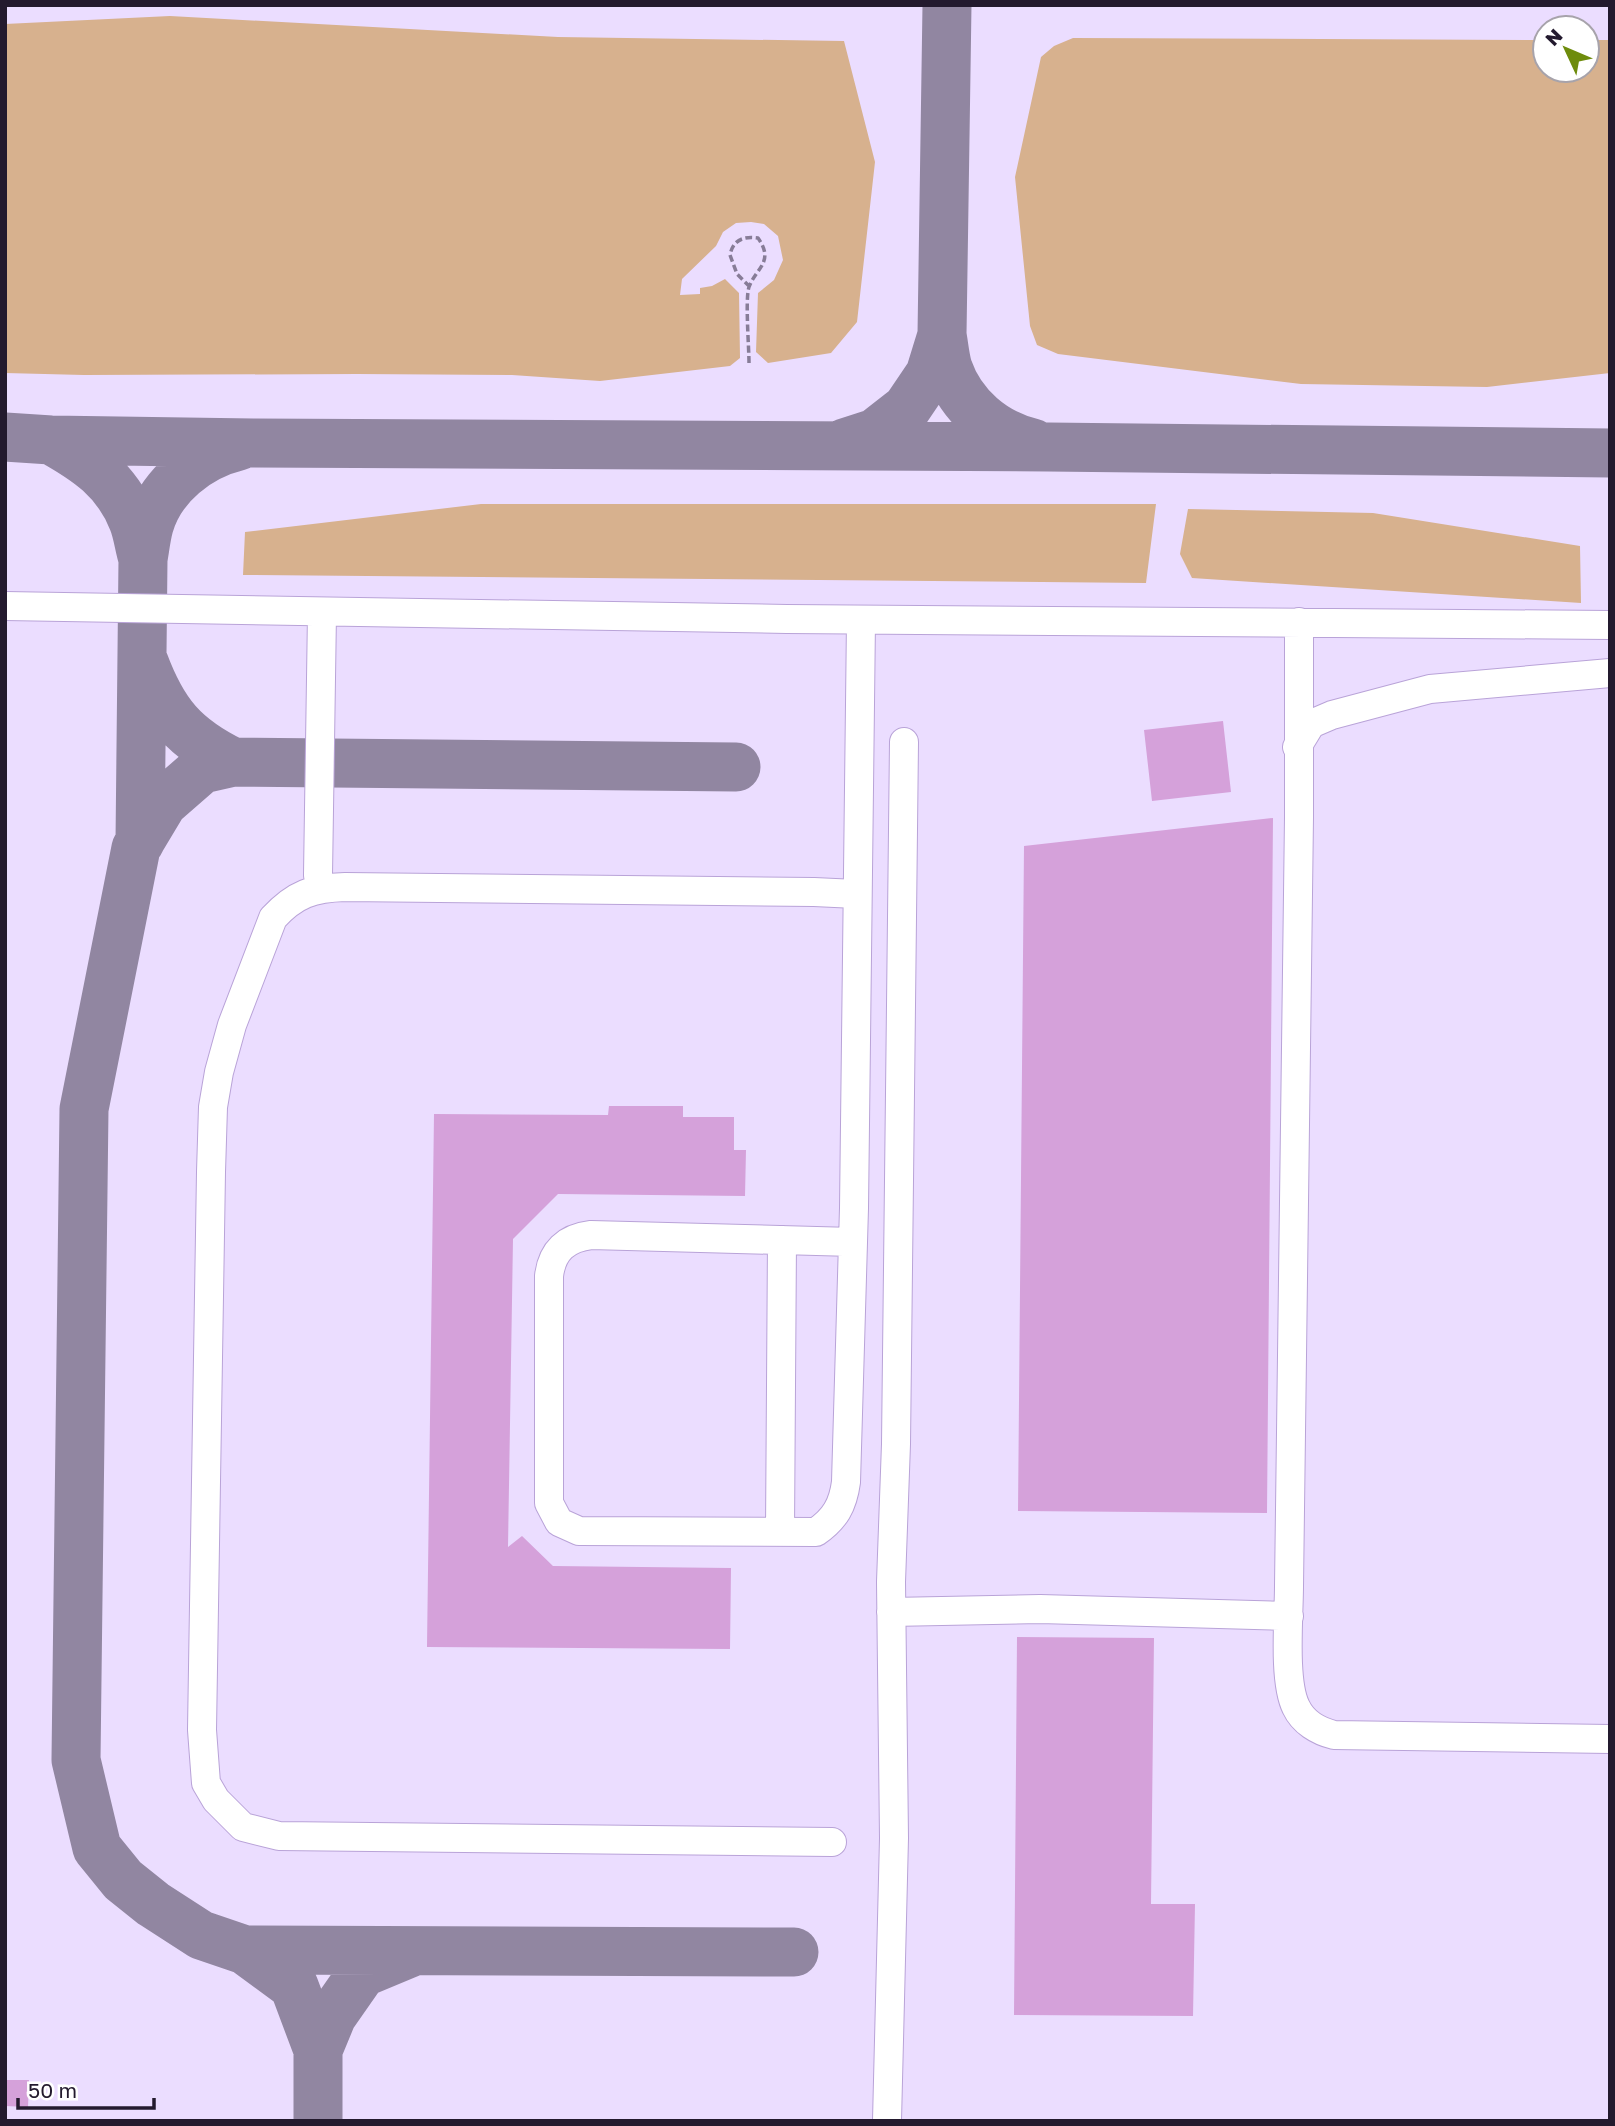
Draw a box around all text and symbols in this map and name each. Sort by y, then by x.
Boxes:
north arrow [1531,14,1601,84]
text: N [1540,24,1567,50]
scale bar [18,2066,154,2110]
text: 50 m [28,2077,77,2103]

